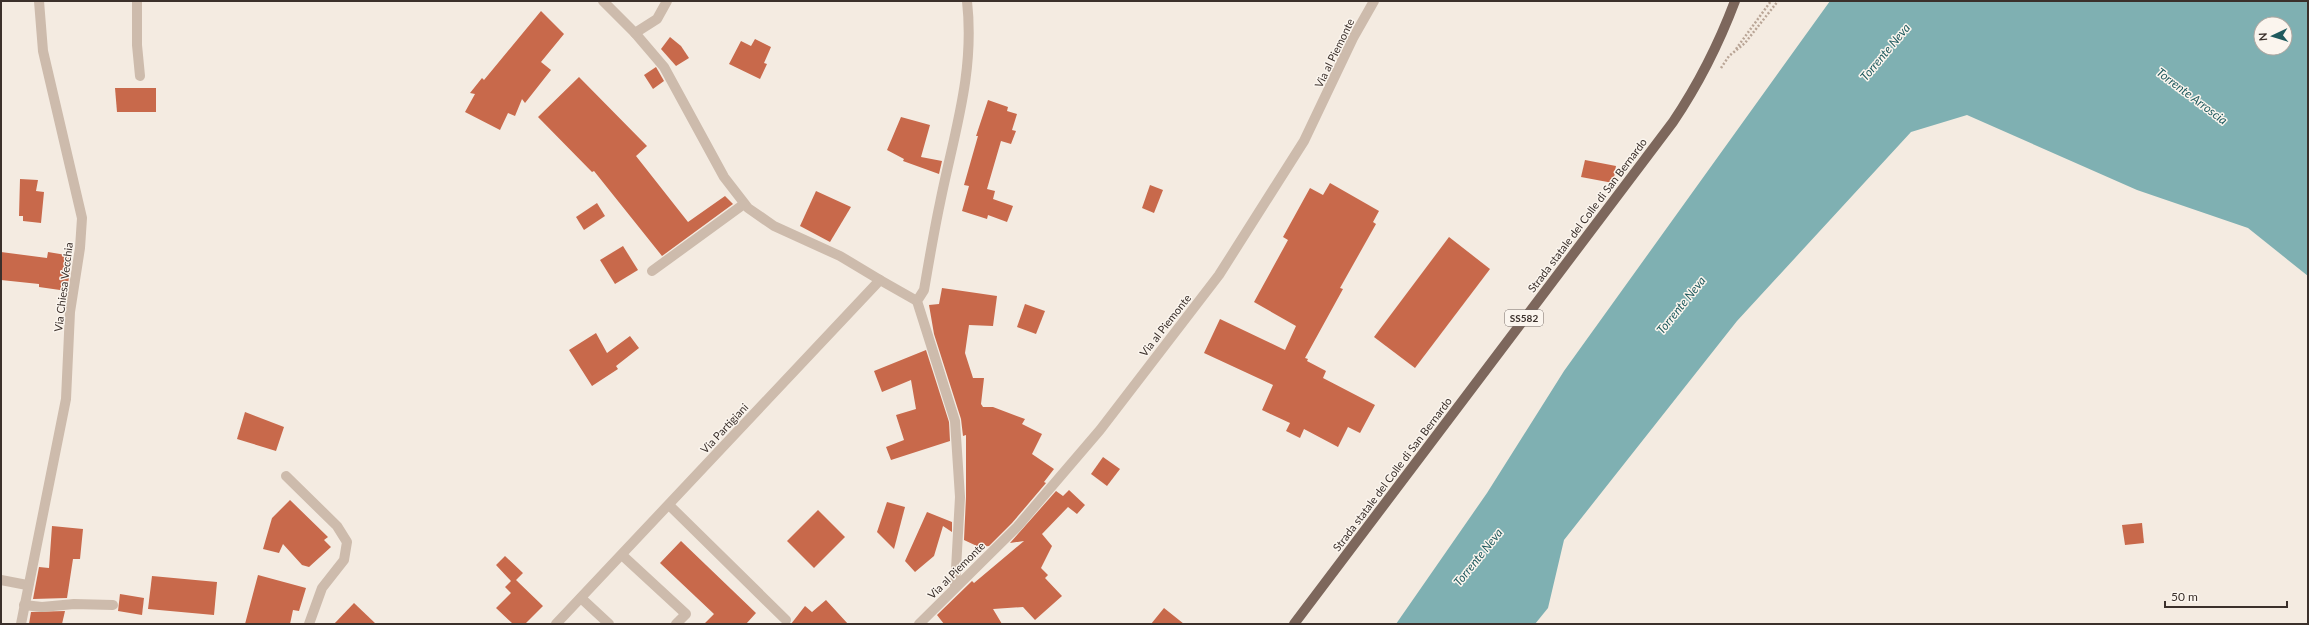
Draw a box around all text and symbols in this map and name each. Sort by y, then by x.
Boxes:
street label: Via al Piemonte [1312,16,1356,90]
north arrow [2253,16,2293,56]
water label: Torrente Neva [1857,20,1913,84]
text: N [2256,32,2269,41]
water label: Torrente Arroscia [2154,65,2230,127]
street label: Strada statale del Colle di San Bernardo [1525,135,1649,295]
street label: Via Chiesa Vecchia [51,242,75,332]
water label: Torrente Neva [1653,273,1709,337]
street label: Via al Piemonte [1137,291,1193,359]
road number: SS582 [1505,310,1543,326]
street label: Strada statale del Colle di San Bernardo [1330,394,1454,554]
street label: Via Partigiani [698,400,751,456]
water label: Torrente Neva [1450,525,1506,589]
street label: Via al Piemonte [925,539,987,601]
scale bar [2165,583,2287,609]
text: 50 m [2171,589,2198,604]

